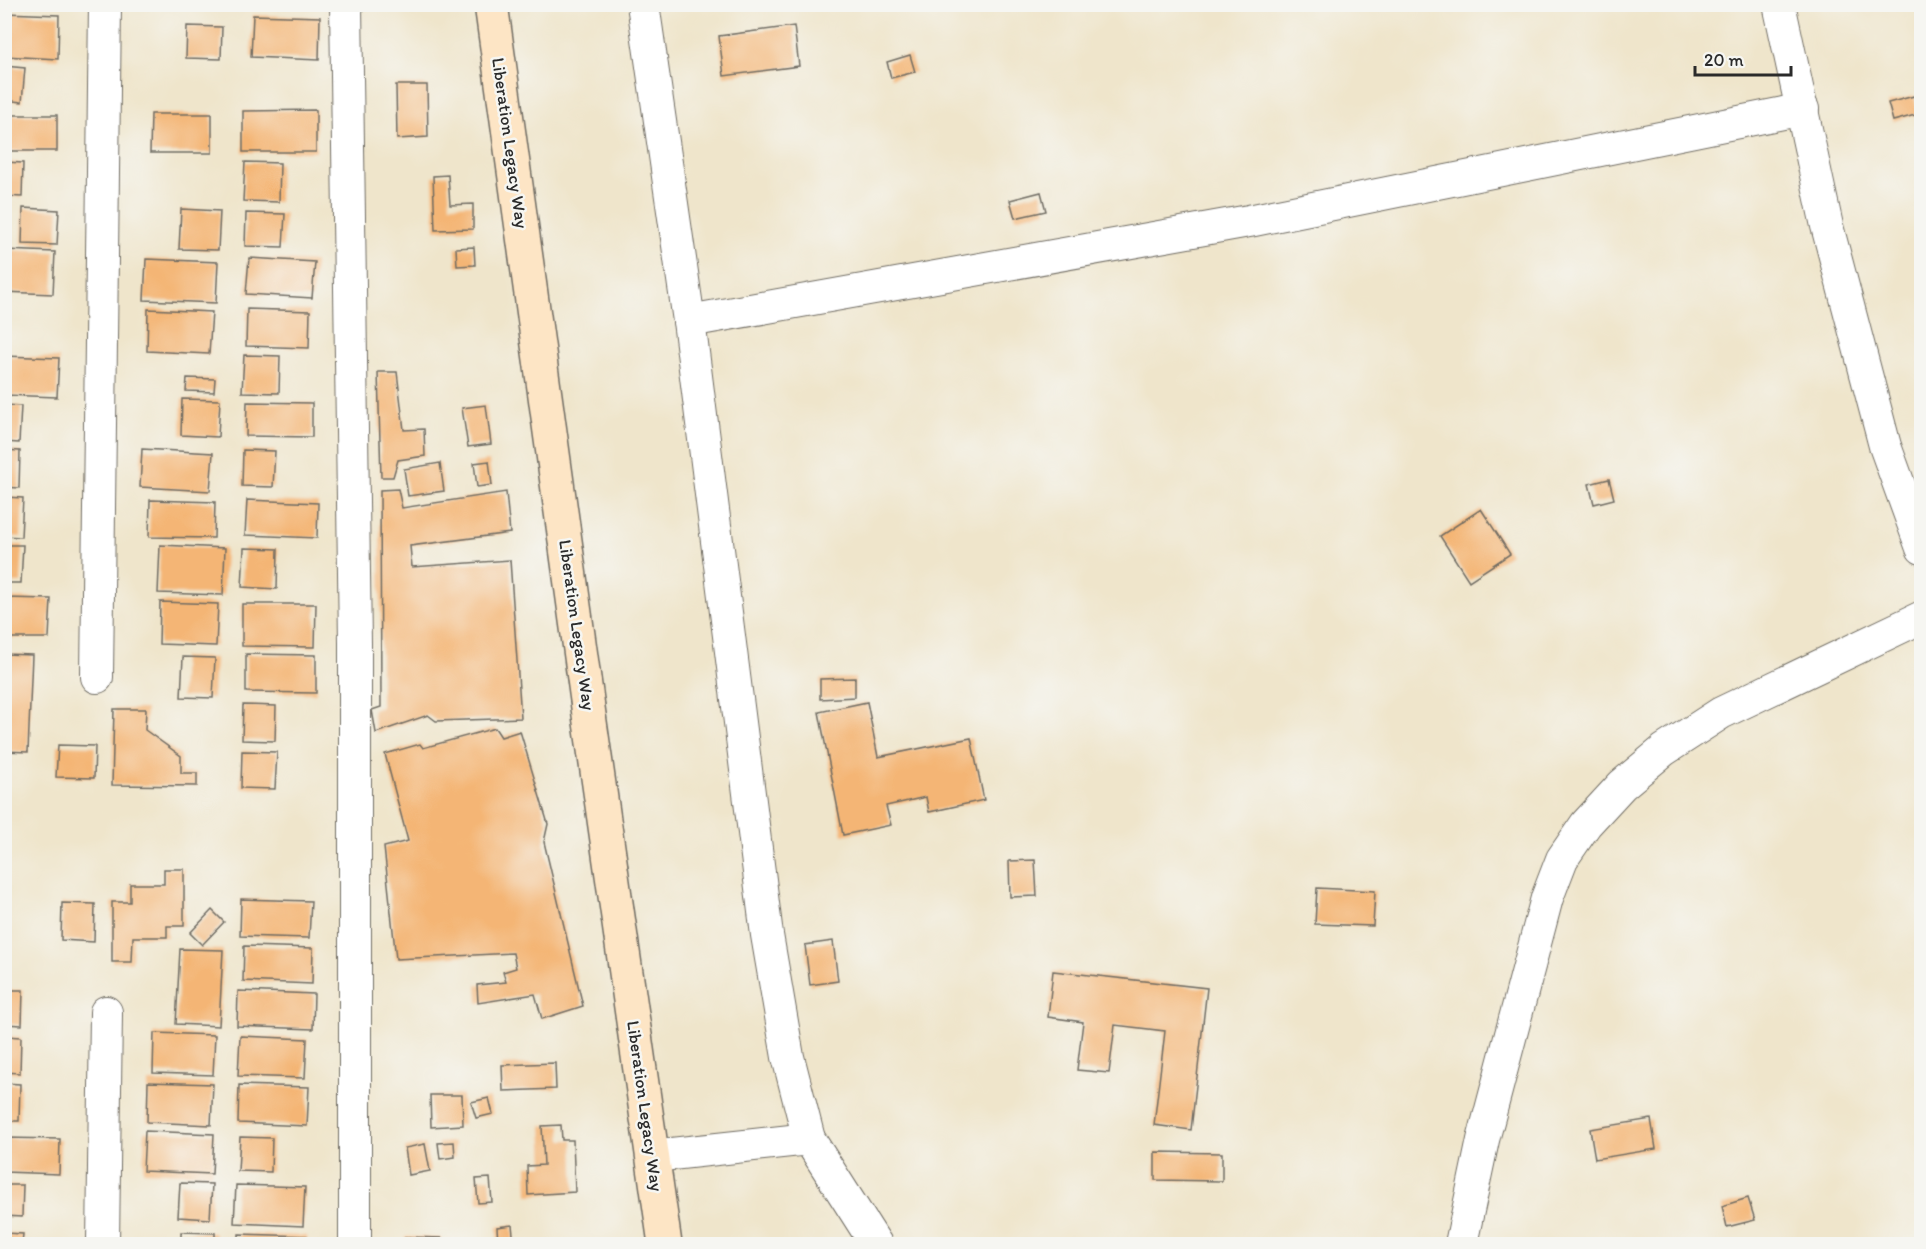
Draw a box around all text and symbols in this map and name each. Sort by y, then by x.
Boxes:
scale bar [1695,39,1791,77]
text: 20 m [1704,49,1744,71]
street label: Liberation Legacy Way [487,56,533,230]
street label: Liberation Legacy Way [554,538,600,712]
street label: Liberation Legacy Way [622,1019,668,1193]

